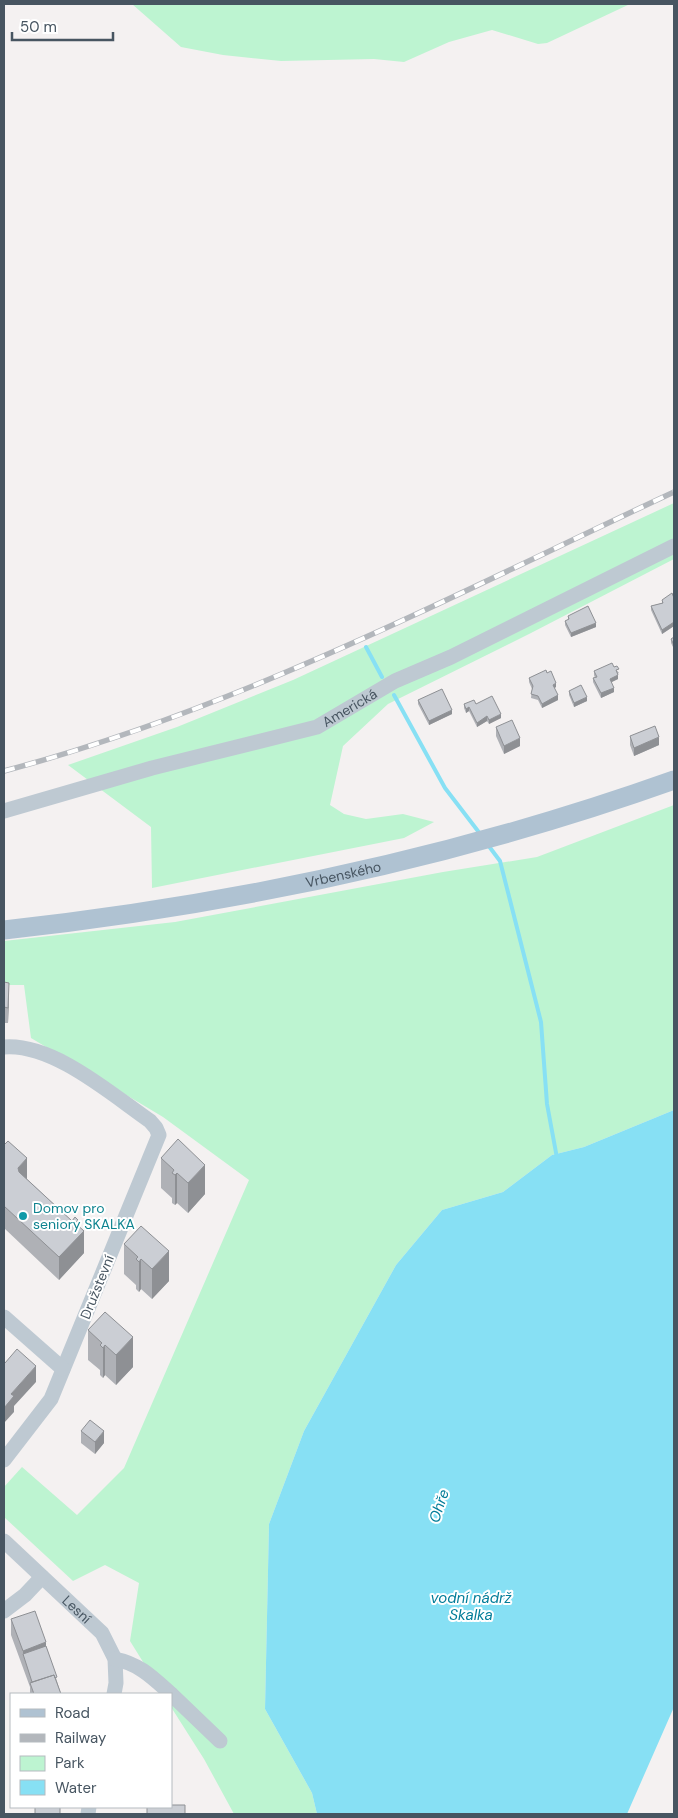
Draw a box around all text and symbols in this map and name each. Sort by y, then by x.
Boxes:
scale bar [12,10,114,42]
text: 50 m [20,17,57,37]
street label: Americká [319,685,380,731]
street label: Vrbenského [304,857,383,891]
place label: Domov pro seniory SKALKA [33,1199,135,1233]
marker: Domov pro seniory SKALKA [17,1210,29,1222]
street label: Družstevní [76,1252,118,1322]
water label: Ohře [424,1486,454,1525]
water label: vodní nádrž Skalka [430,1588,512,1625]
street label: Lesní [59,1592,96,1628]
legend [10,1693,172,1808]
text: Road [55,1703,90,1723]
text: Railway [55,1728,107,1748]
text: Park [55,1753,85,1773]
text: Water [55,1778,97,1798]

